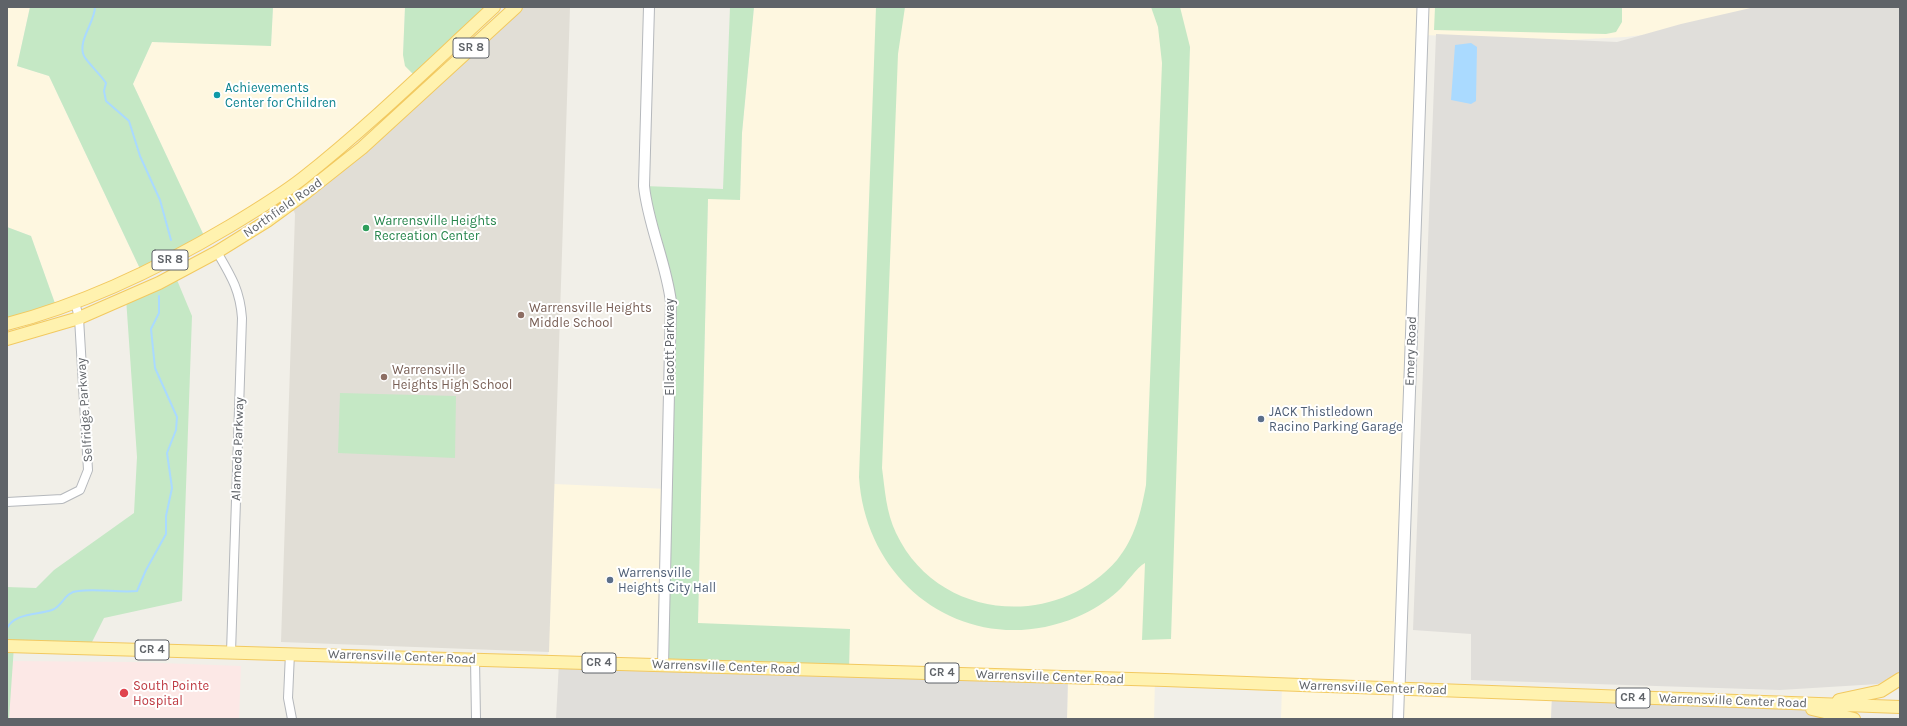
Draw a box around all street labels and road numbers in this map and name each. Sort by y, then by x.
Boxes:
road number: SR 8 [453,38,489,58]
street label: Northfield Road [241,175,325,241]
road number: SR 8 [152,250,188,270]
street label: Ellacott Parkway [662,298,678,396]
street label: Emery Road [1402,316,1420,386]
street label: Selfridge Parkway [74,357,96,463]
street label: Alameda Parkway [228,397,248,501]
road number: CR 4 [135,640,169,660]
street label: Warrensville Center Road [328,647,476,667]
road number: CR 4 [582,653,616,673]
street label: Warrensville Center Road [652,657,800,677]
road number: CR 4 [925,663,959,683]
street label: Warrensville Center Road [976,667,1124,687]
street label: Warrensville Center Road [1299,678,1447,698]
road number: CR 4 [1616,688,1650,708]
street label: Warrensville Center Road [1659,691,1807,711]

